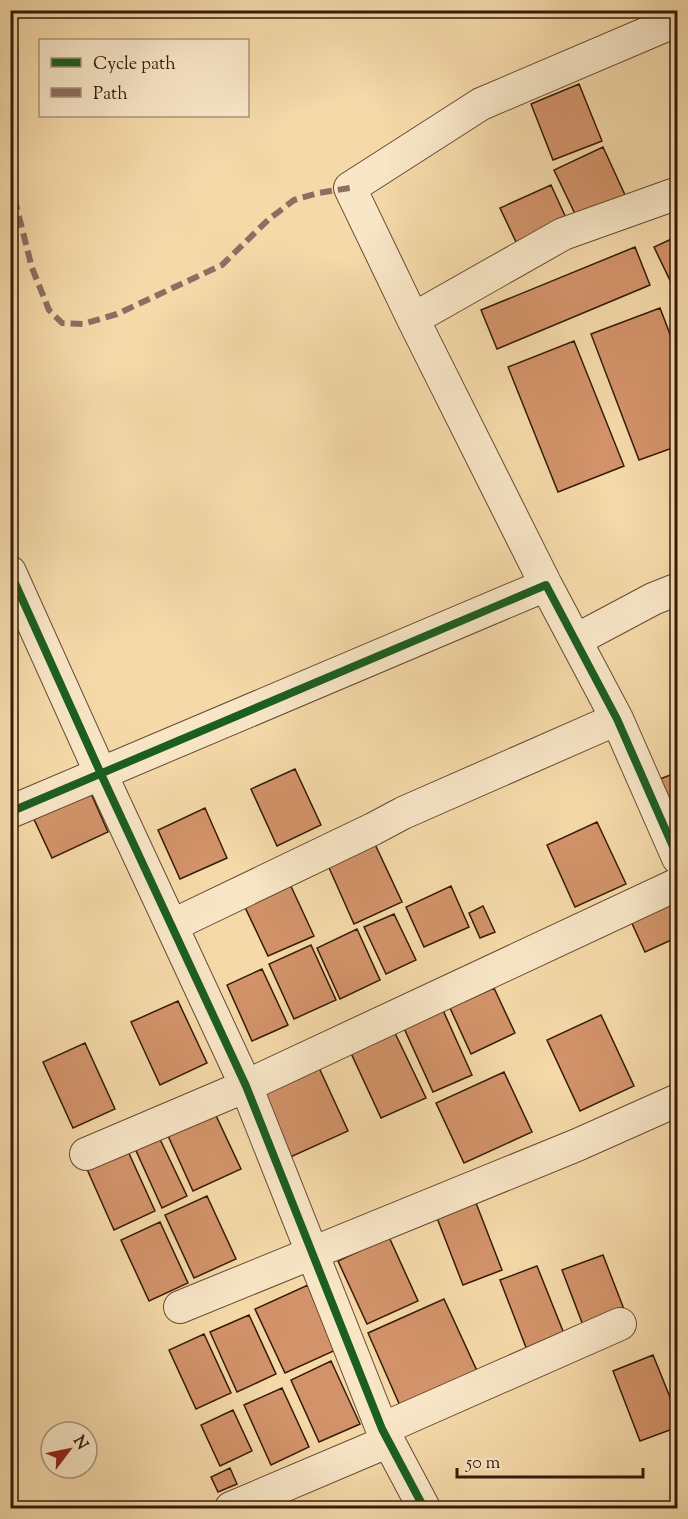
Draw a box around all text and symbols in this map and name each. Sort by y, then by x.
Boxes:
legend [39,39,249,117]
text: Cycle path [93,52,176,78]
text: Path [93,82,128,108]
north arrow [39,1420,99,1480]
text: N [66,1432,93,1455]
scale bar [457,1441,643,1479]
text: 50 m [465,1451,501,1477]

